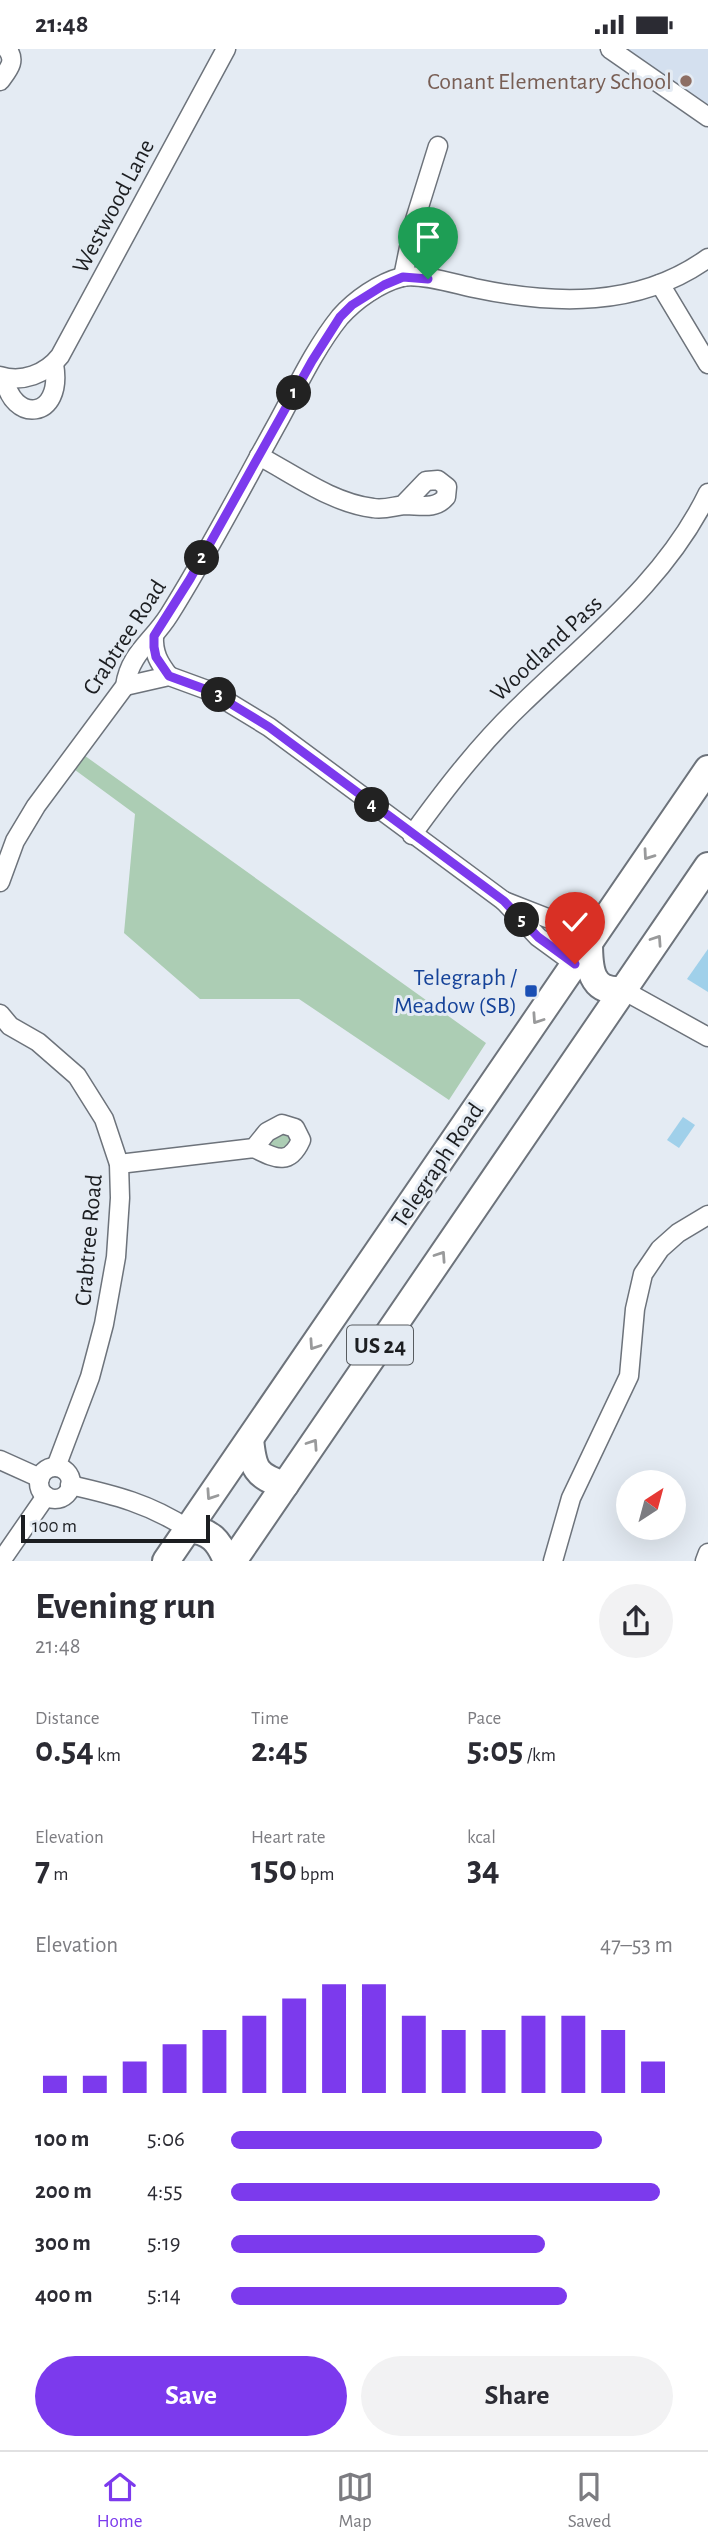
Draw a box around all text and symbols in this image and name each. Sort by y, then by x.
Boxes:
text: 21:48 [35,11,88,37]
place label: Conant Elementary School [427,70,672,94]
marker: Conant Elementary School [678,73,694,89]
street label: Westwood Lane [69,135,159,277]
pin [398,207,458,279]
icon: arrive [409,218,447,256]
pin: 1 [276,375,312,411]
text: 1 [290,383,297,402]
pin: 2 [184,540,220,575]
text: 2 [197,548,206,567]
street label: Crabtree Road [79,576,171,699]
street label: Woodland Pass [486,591,607,706]
pin: 3 [202,677,236,713]
text: 3 [214,685,223,704]
pin: 4 [354,787,390,823]
text: 4 [367,795,376,814]
one-way arrow [644,847,656,860]
pin [545,892,605,964]
pin: 5 [504,903,540,937]
icon: check [556,903,594,941]
text: 5 [517,910,526,929]
one-way arrow [649,935,662,948]
place label: Telegraph / Meadow (SB) [394,966,517,1018]
marker: Telegraph / Meadow (SB) [523,983,539,999]
one-way arrow [533,1011,545,1024]
street label: Telegraph Road [387,1099,488,1232]
street label: Crabtree Road [71,1173,107,1307]
one-way arrow [433,1251,445,1264]
road number: US 24 [347,1325,413,1365]
one-way arrow [310,1337,322,1350]
one-way arrow [304,1439,317,1452]
north arrow [616,1470,686,1540]
map controls [616,1470,686,1540]
one-way arrow [207,1487,219,1500]
scale bar [21,1512,210,1544]
text: 100 m [32,1517,77,1536]
button: share [599,1584,673,1658]
text: Evening run [35,1588,216,1626]
text: 21:48 [35,1635,81,1658]
text: Distance [35,1709,99,1728]
text: Time [251,1709,289,1728]
text: Pace [467,1709,501,1728]
text: 0.54 [35,1733,94,1768]
text: 2:45 [251,1733,308,1768]
text: 5:05 [467,1733,524,1768]
text: km [94,1746,121,1765]
text: /km [524,1746,556,1765]
text: Elevation [35,1828,104,1847]
text: Heart rate [251,1828,326,1847]
text: kcal [467,1828,496,1847]
text: 7 [35,1852,50,1887]
text: 150 [251,1852,297,1887]
text: 34 [467,1852,500,1887]
text: m [50,1865,68,1884]
text: bpm [297,1865,335,1884]
text: Elevation [35,1934,118,1957]
text: 47–53 m [600,1934,673,1957]
text: 100 m [35,2128,89,2151]
text: 5:06 [147,2128,185,2151]
text: 200 m [35,2180,92,2203]
text: 4:55 [147,2180,183,2203]
text: 300 m [35,2232,91,2255]
text: 5:19 [147,2232,181,2255]
text: 400 m [35,2284,93,2307]
text: 5:14 [147,2284,181,2307]
button: Save [35,2356,347,2436]
button: Share [361,2356,673,2436]
tab: Home [97,2468,143,2533]
tab: Map [336,2468,374,2533]
tab: Saved [568,2468,611,2533]

